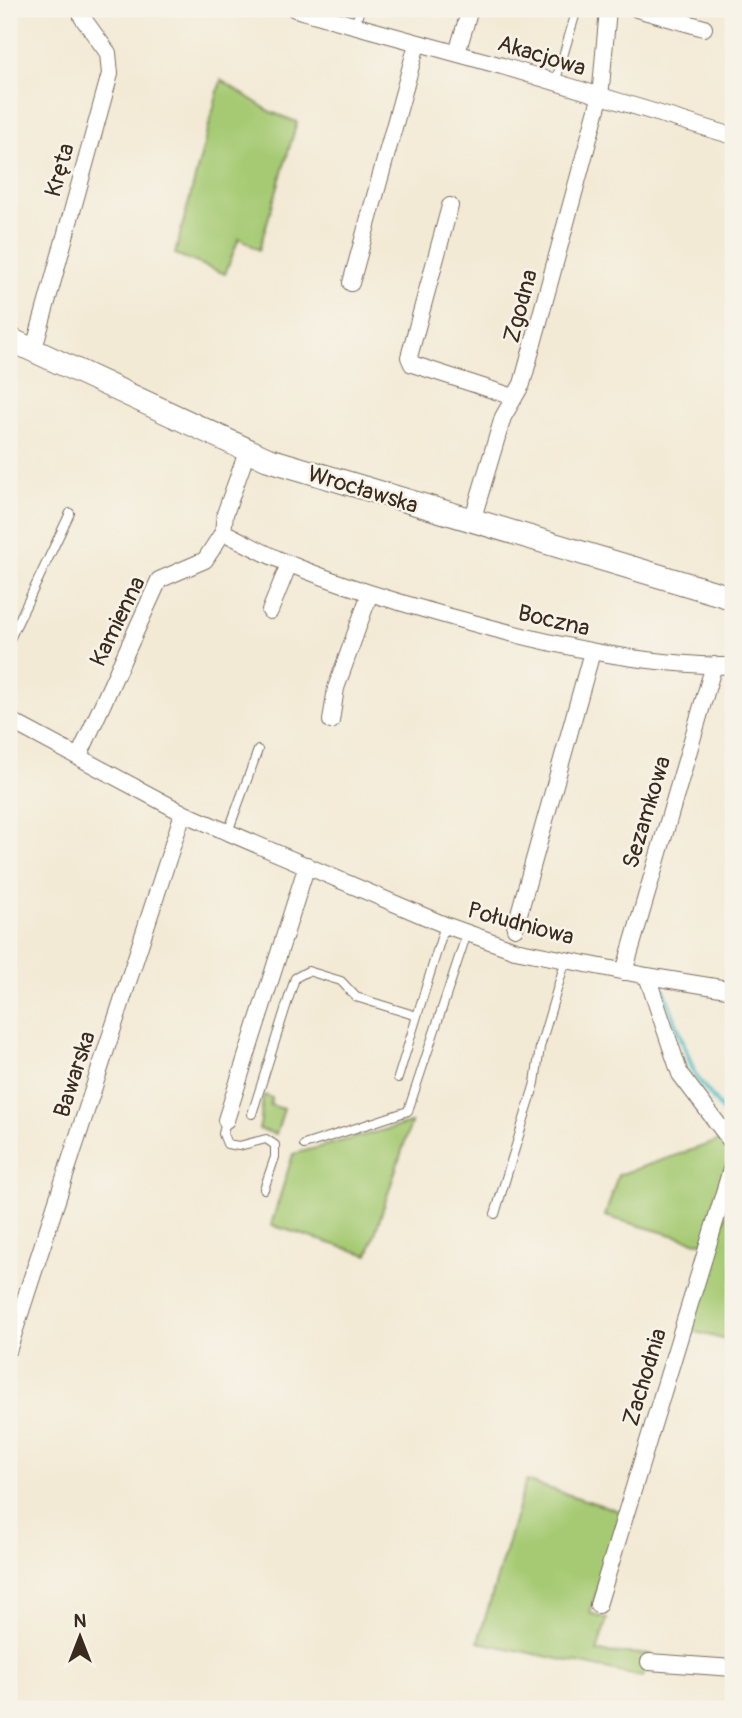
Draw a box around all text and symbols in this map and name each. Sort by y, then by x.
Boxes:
street label: Akacjowa [494,28,589,83]
street label: Kręta [38,140,81,200]
street label: Zgodna [497,266,544,346]
street label: Wrocławska [304,459,422,520]
street label: Kamienna [83,571,152,671]
street label: Boczna [515,598,593,643]
street label: Sezamkowa [616,753,677,872]
street label: Południowa [464,895,577,952]
street label: Bawarska [47,1027,102,1121]
street label: Zachodnia [616,1325,673,1429]
north arrow [46,1602,116,1672]
text: N [74,1609,87,1633]

